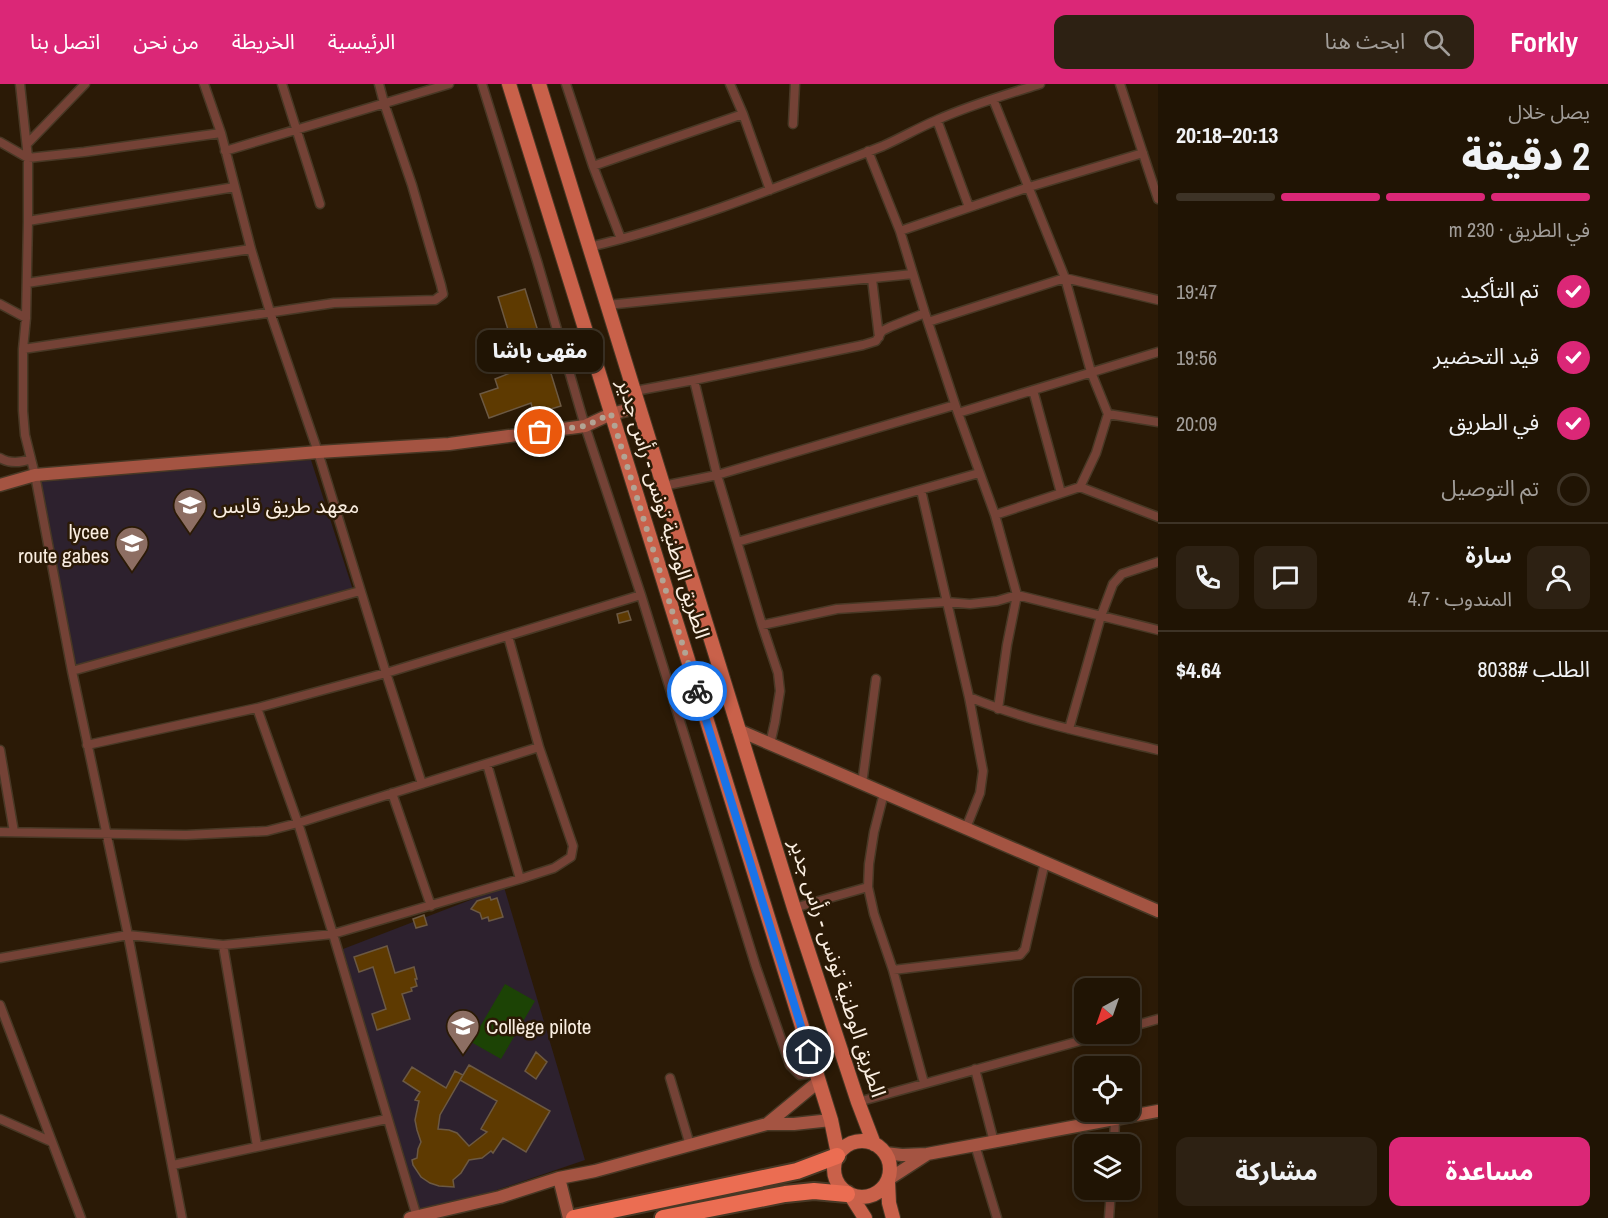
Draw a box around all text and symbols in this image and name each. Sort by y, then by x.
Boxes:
search box [1054,15,1474,69]
text: Forkly [1510,23,1578,61]
text: ابحث هنا [1324,26,1405,56]
icon: search [1420,26,1453,59]
text: اتصل بنا [30,27,100,56]
text: من نحن [133,27,199,56]
text: الخريطة [232,27,295,56]
text: الرئيسية [328,27,395,56]
text: يصل خلال [1508,98,1590,125]
text: 20:13–20:18 [1176,120,1278,150]
text: 2 دقيقة [1461,130,1590,182]
text: في الطريق · 230 m [1449,216,1590,243]
text: تم التأكيد [1461,275,1539,305]
icon: check [1557,275,1590,308]
text: 19:47 [1176,278,1217,305]
callout: مقهى باشا [477,330,603,372]
text: مقهى باشا [492,337,588,364]
text: قيد التحضير [1433,341,1539,371]
icon: check [1557,341,1590,374]
text: 19:56 [1176,344,1217,371]
street label: الطريق الوطنية تونس - رأس جدير [610,375,717,642]
pin [514,406,565,457]
text: في الطريق [1449,407,1539,437]
icon: check [1557,407,1590,440]
text: 20:09 [1176,410,1217,437]
icon: bag [523,415,556,448]
text: تم التوصيل [1441,473,1539,503]
school or university icon: معهد طريق قابس [172,487,208,534]
place label: معهد طريق قابس [213,491,359,520]
place label: lycee route gabes [18,517,109,570]
school or university icon: lycee route gabes [114,525,150,572]
text: سارة [1466,540,1512,570]
button: phone [1176,546,1239,609]
button: chat [1254,546,1317,609]
button: person [1527,546,1590,609]
text: المندوب · 4.7 [1408,585,1512,612]
text: الطلب #8038 [1478,654,1590,684]
text: $4.64 [1176,655,1221,685]
courier [667,661,727,721]
icon: bike [681,675,714,708]
street label: الطريق الوطنية تونس - رأس جدير [782,834,893,1101]
north arrow [1074,978,1140,1044]
map controls [1074,978,1140,1200]
school or university icon: Collège pilote [445,1008,481,1055]
place label: Collège pilote [486,1012,591,1041]
pin [783,1026,834,1077]
icon: home [792,1035,825,1068]
button: locate [1074,1056,1140,1122]
button: layers [1074,1134,1140,1200]
button: مشاركة [1176,1137,1377,1206]
button: مساعدة [1389,1137,1590,1206]

